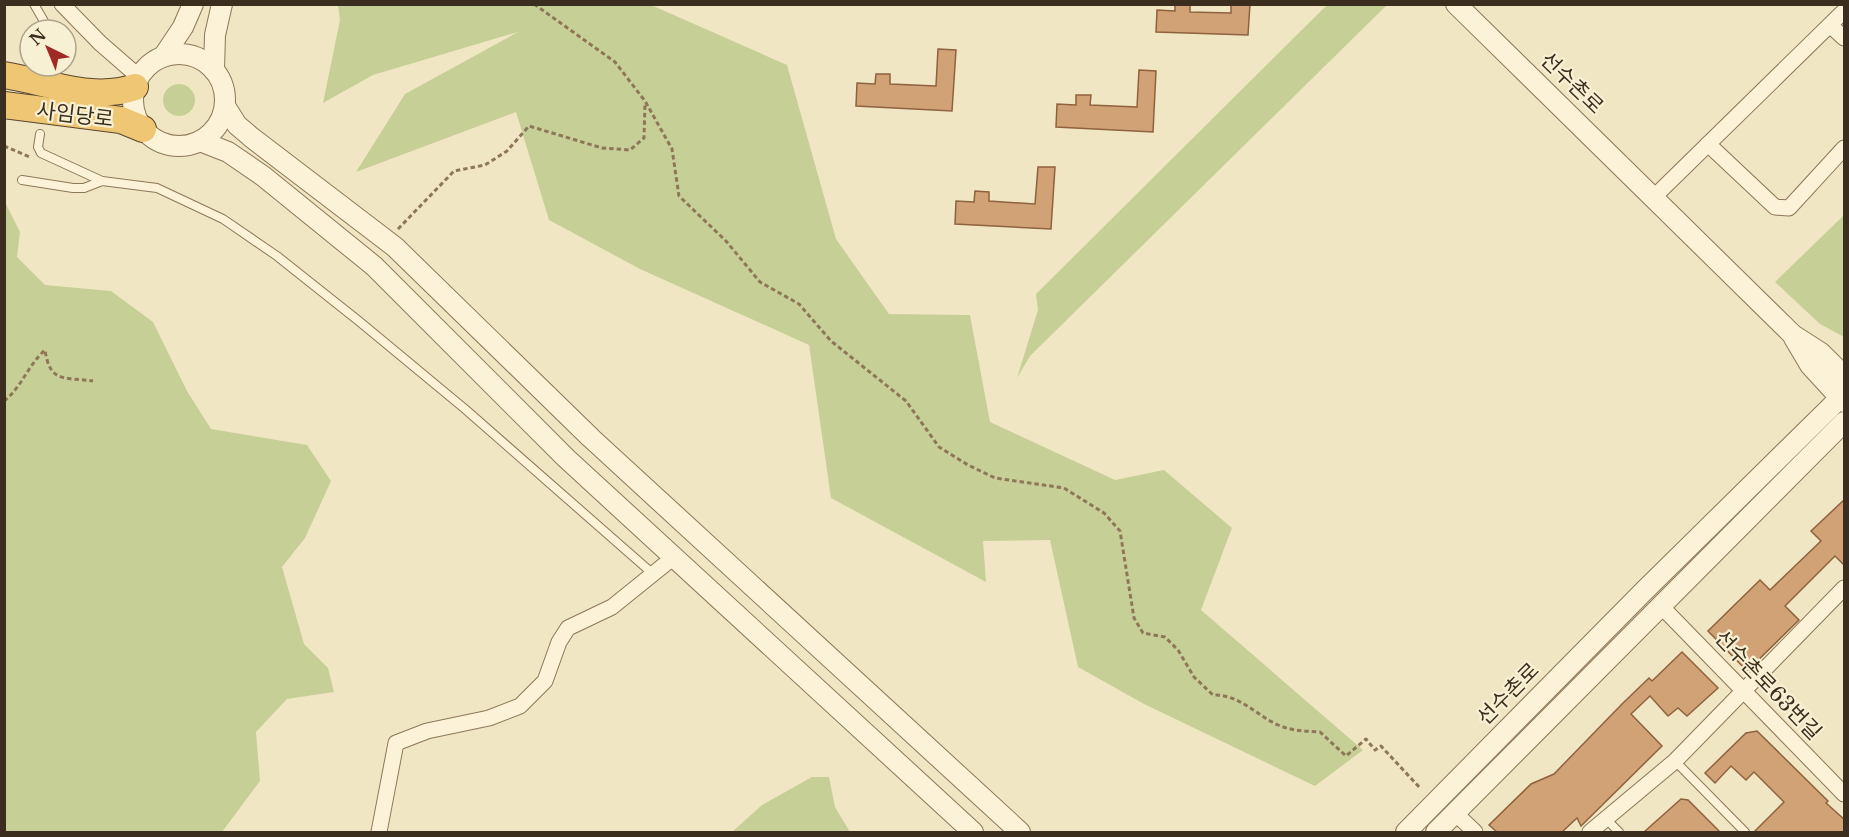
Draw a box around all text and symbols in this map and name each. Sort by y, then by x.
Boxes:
north arrow [18,18,78,78]
text: N [25,25,50,49]
street label: 선수촌로 [1535,47,1609,119]
street label: 사임당로 [35,97,115,133]
street label: 선수촌로63번길 [1709,625,1827,745]
street label: 선수촌로 [1471,657,1545,731]

